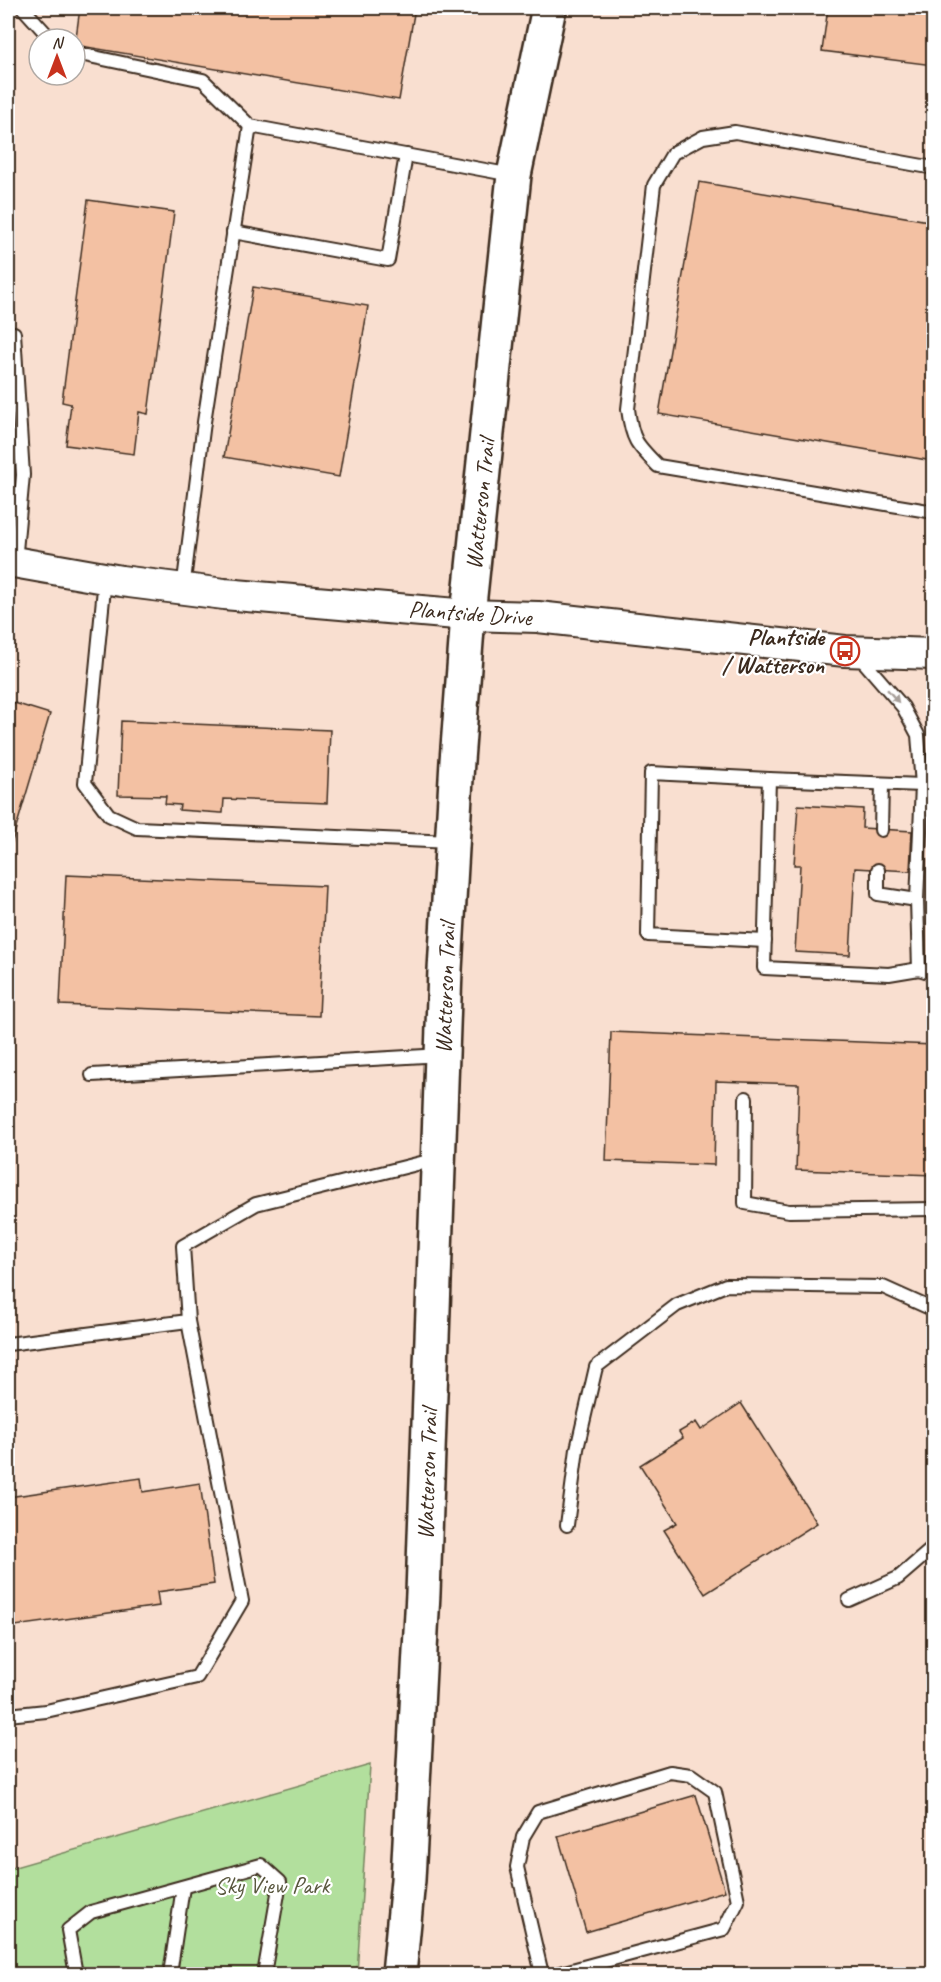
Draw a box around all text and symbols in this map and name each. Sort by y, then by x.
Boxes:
north arrow [27,27,87,87]
text: N [52,33,65,53]
street label: Watterson Trail [458,433,502,571]
street label: Plantside Drive [407,594,535,632]
place label: Plantside / Watterson [722,622,826,680]
bus stop icon: Plantside / Watterson [829,635,861,667]
one-way arrow [886,688,899,703]
street label: Watterson Trail [428,918,462,1054]
street label: Watterson Trail [410,1404,444,1540]
park label: Sky View Park [215,1870,332,1900]

